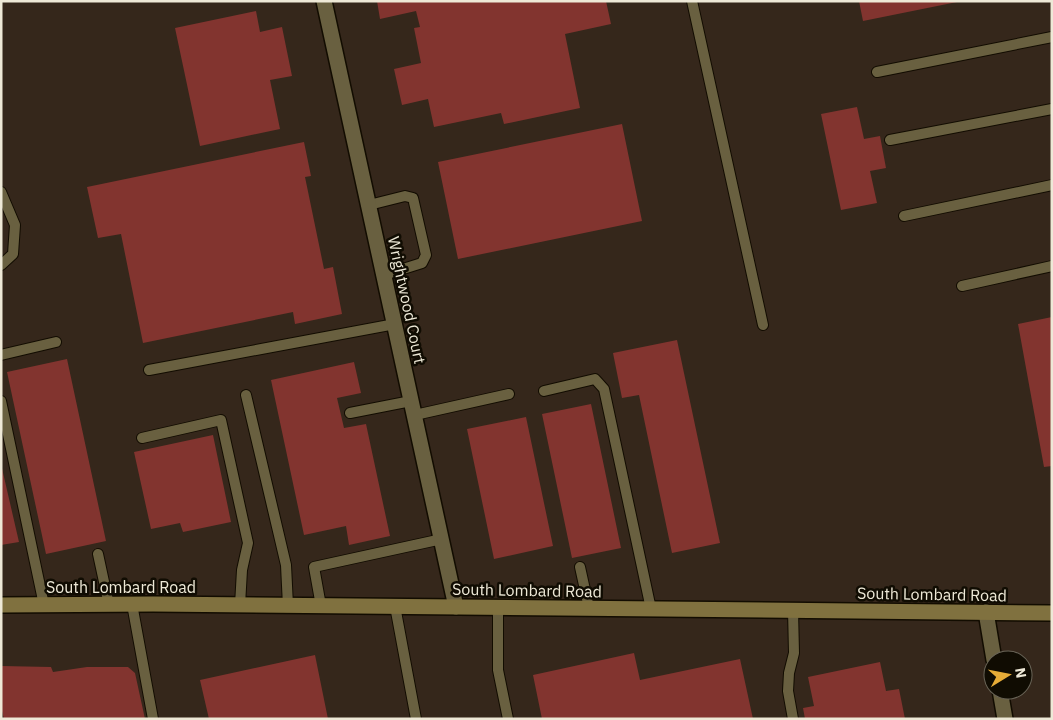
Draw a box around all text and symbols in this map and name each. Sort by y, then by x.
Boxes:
street label: Wrightwood Court [384,234,430,366]
street label: South Lombard Road [46,577,196,597]
street label: South Lombard Road [452,579,602,601]
street label: South Lombard Road [857,583,1007,605]
north arrow [983,650,1033,700]
text: N [1011,666,1031,679]

